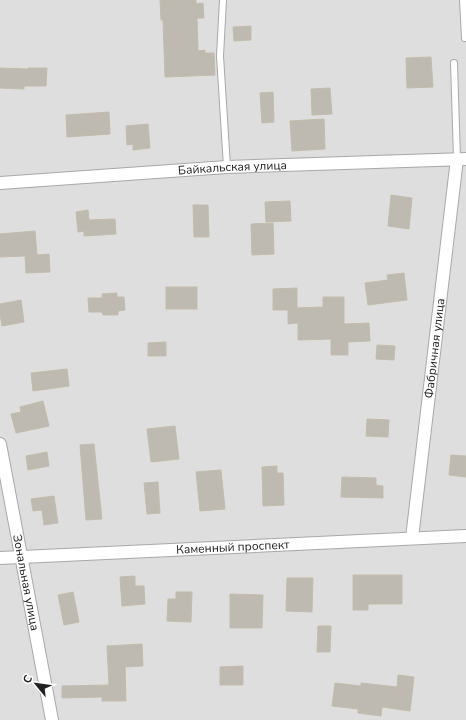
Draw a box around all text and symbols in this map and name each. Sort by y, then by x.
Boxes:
street label: Байкальская улица [177,157,287,178]
street label: Фабричная улица [421,297,448,399]
street label: Зональная улица [9,533,43,632]
street label: Каменный проспект [176,536,290,558]
north arrow [16,664,56,704]
text: С [19,672,36,686]

